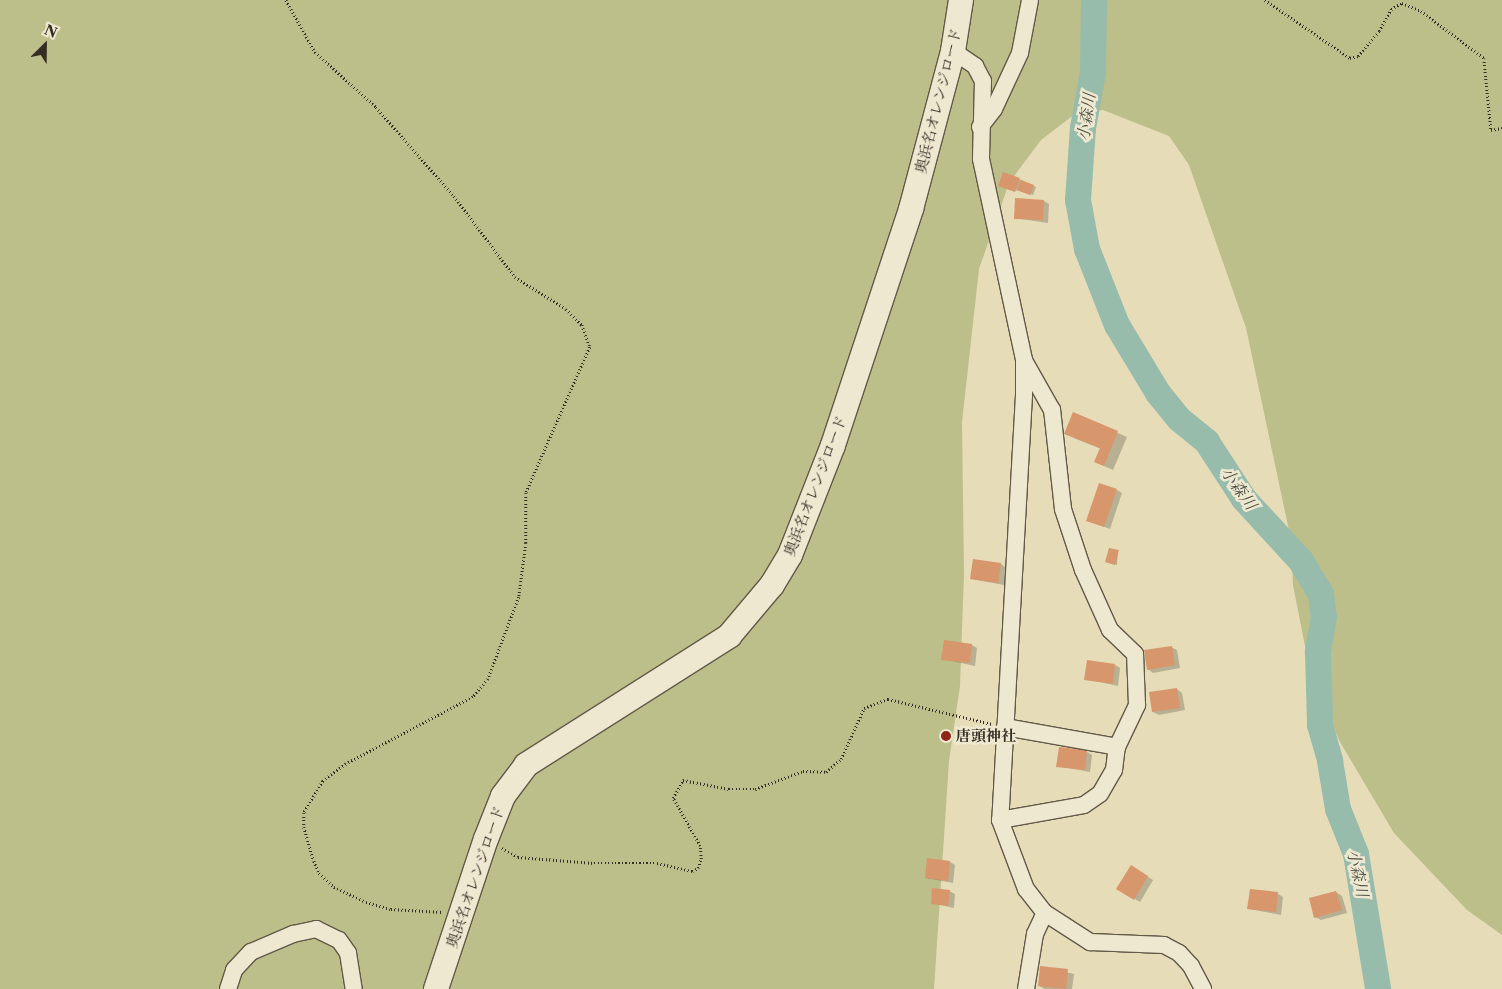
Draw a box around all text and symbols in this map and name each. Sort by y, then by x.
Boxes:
north arrow [20,20,70,70]
text: N [42,21,60,42]
street label: 奥浜名オレンジロード [911,26,965,176]
water label: 小森川 [1073,92,1099,142]
street label: 奥浜名オレンジロード [780,413,850,559]
water label: 小森川 [1217,463,1261,513]
place label: 唐頭神社 [956,727,1016,745]
marker: 唐頭神社 [940,730,952,742]
street label: 奥浜名オレンジロード [442,803,508,951]
water label: 小森川 [1344,848,1372,898]

